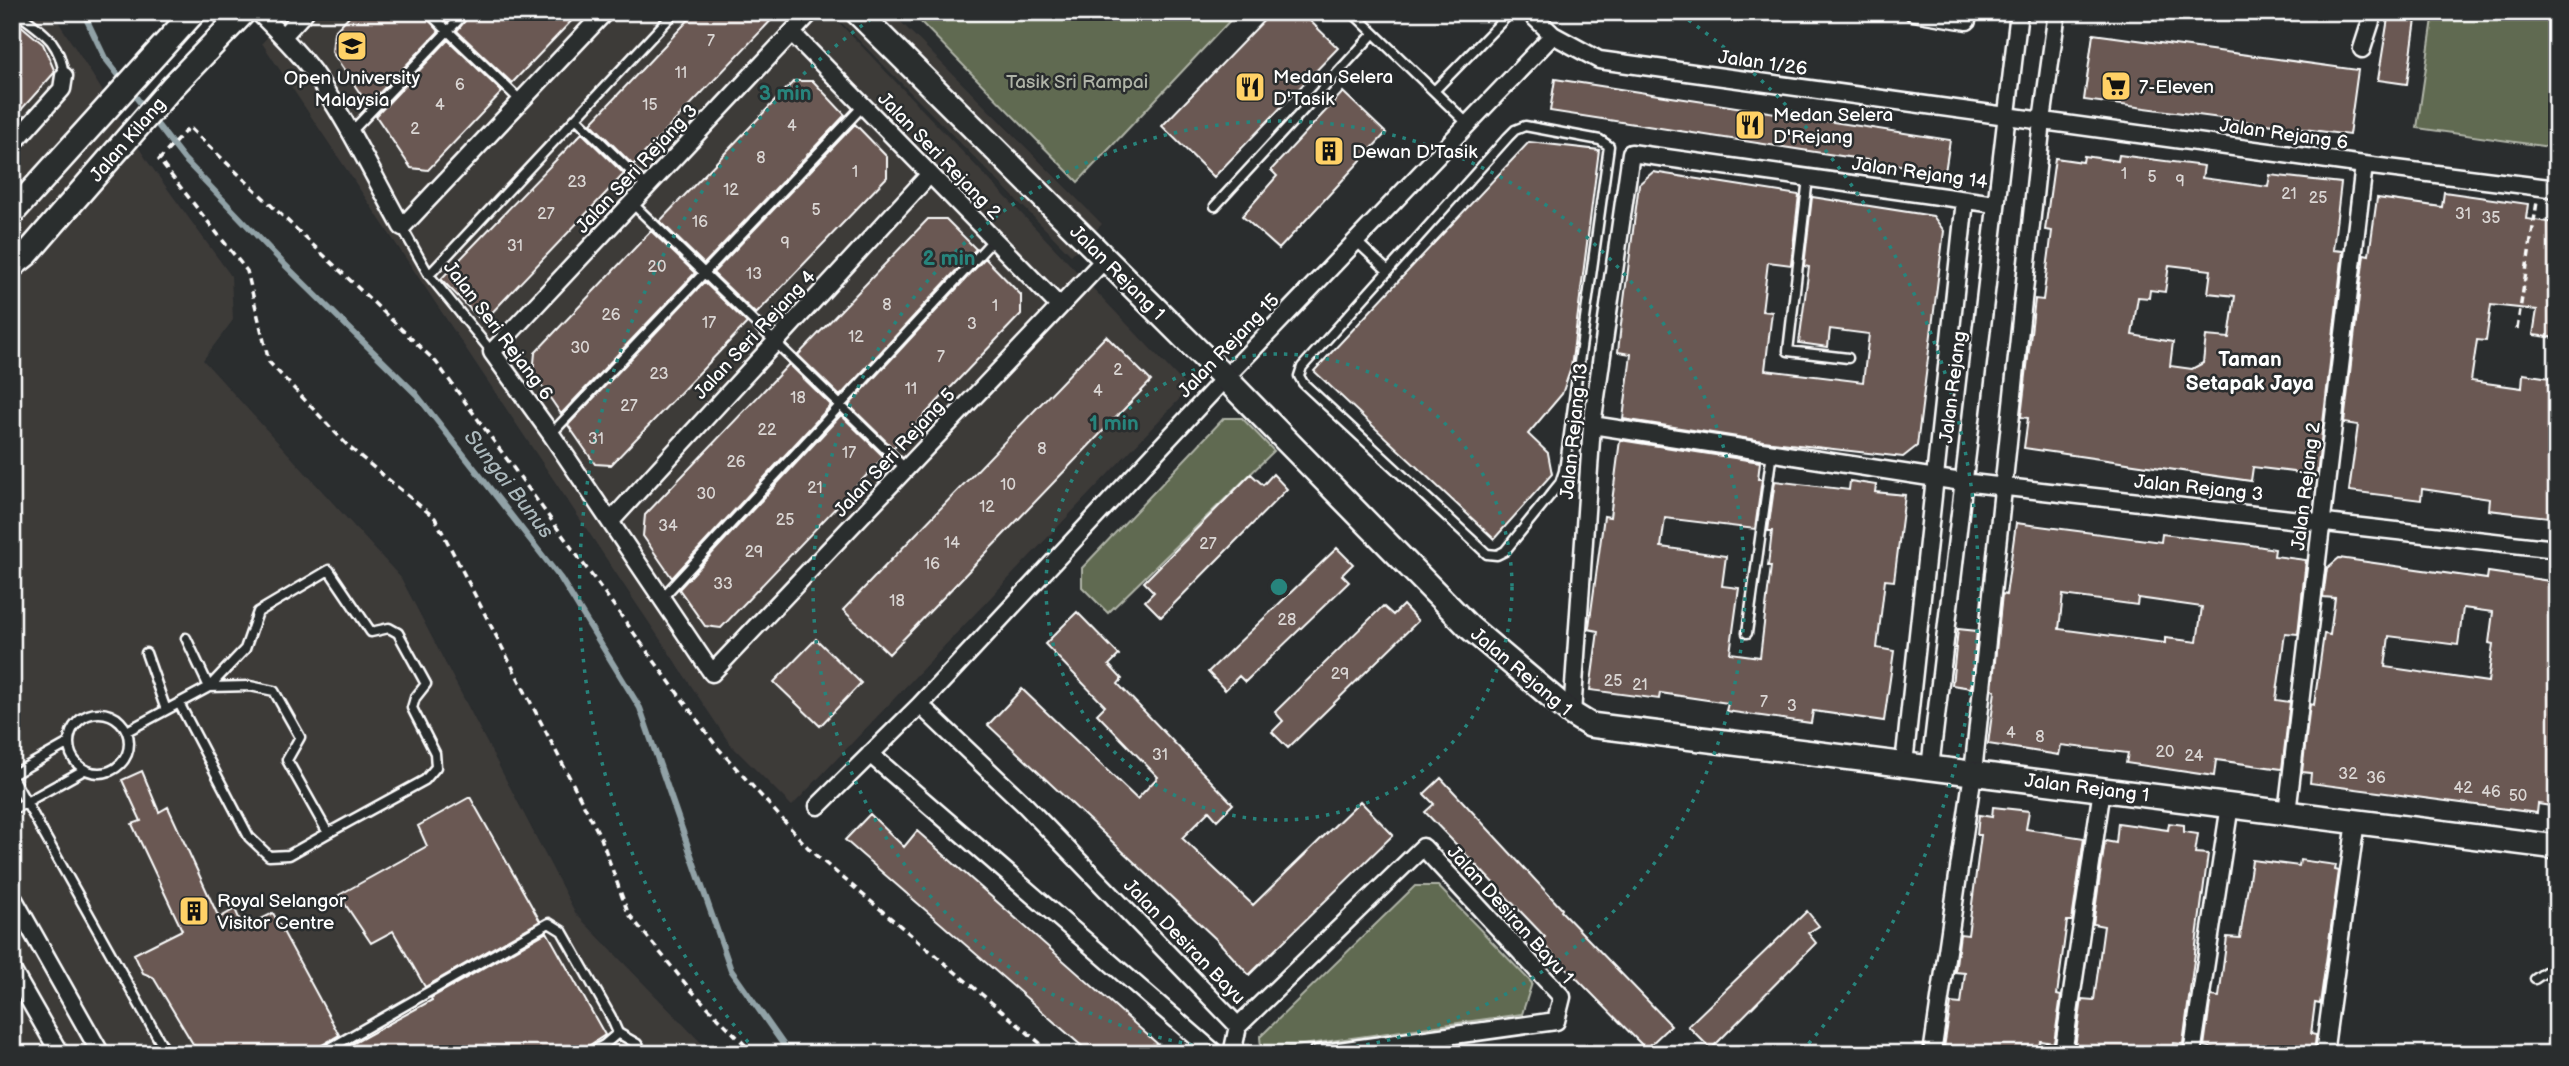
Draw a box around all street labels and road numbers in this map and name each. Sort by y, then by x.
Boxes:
street label: Jalan 1/26 [1717,46,1809,81]
street label: Jalan Seri Rejang 2 [872,88,1006,225]
street label: Jalan Kilang [85,93,171,187]
street label: Jalan Seri Rejang 3 [571,100,703,238]
street label: Jalan Rejang 6 [2218,114,2349,155]
street label: Jalan Rejang 14 [1850,153,1990,194]
street label: Jalan Rejang 1 [1065,221,1169,325]
street label: Jalan Seri Rejang 6 [438,257,558,405]
street label: Jalan Seri Rejang 4 [689,265,821,404]
street label: Jalan Rejang 15 [1174,289,1285,403]
street label: Jalan Rejang [1935,330,1972,445]
street label: Jalan Rejang 13 [1556,362,1593,500]
street label: Jalan Seri Rejang 5 [830,384,961,522]
street label: Jalan Rejang 2 [2287,420,2326,552]
street label: Jalan Rejang 3 [2133,470,2264,507]
street label: Jalan Rejang 1 [1466,623,1576,721]
street label: Jalan Rejang 1 [2023,769,2150,808]
street label: Jalan Desiran Bayu 1 [1442,841,1578,989]
street label: Jalan Desiran Bayu [1118,874,1250,1010]

